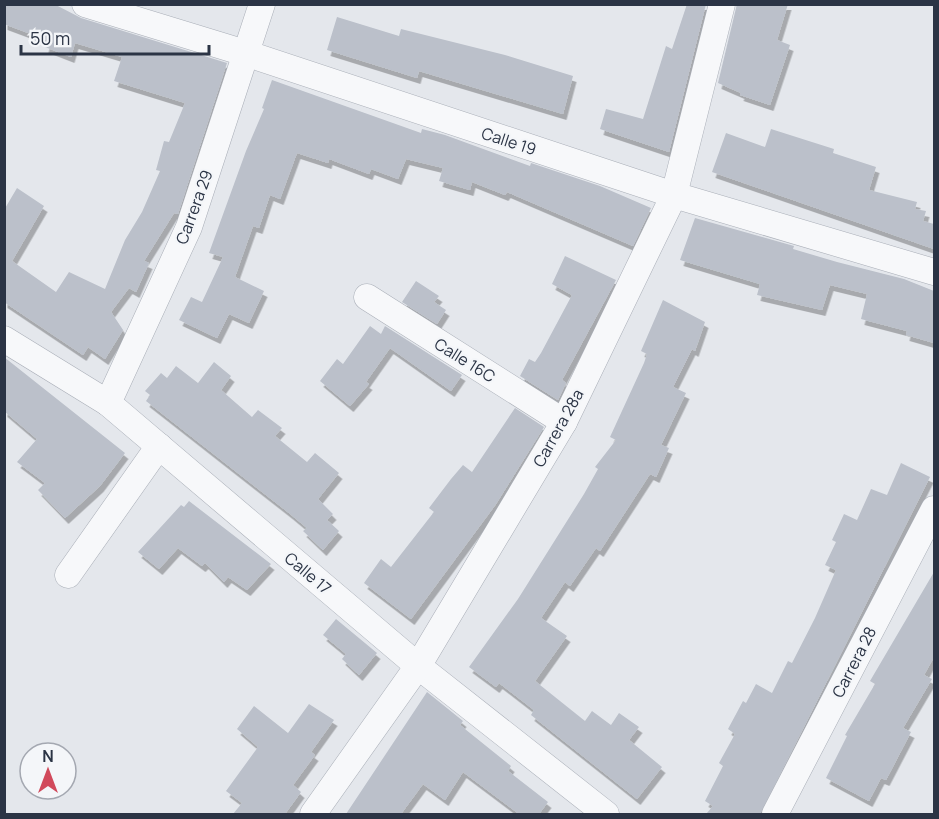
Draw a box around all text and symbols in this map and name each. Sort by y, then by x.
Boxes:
scale bar [21,18,208,56]
text: 50 m [30,26,70,50]
street label: Calle 19 [479,122,539,160]
street label: Carrera 29 [170,167,218,247]
street label: Calle 16C [430,333,500,387]
street label: Carrera 28a [528,385,588,471]
street label: Calle 17 [280,547,336,599]
street label: Carrera 28 [827,623,881,701]
north arrow [18,741,78,801]
text: N [42,745,54,767]

